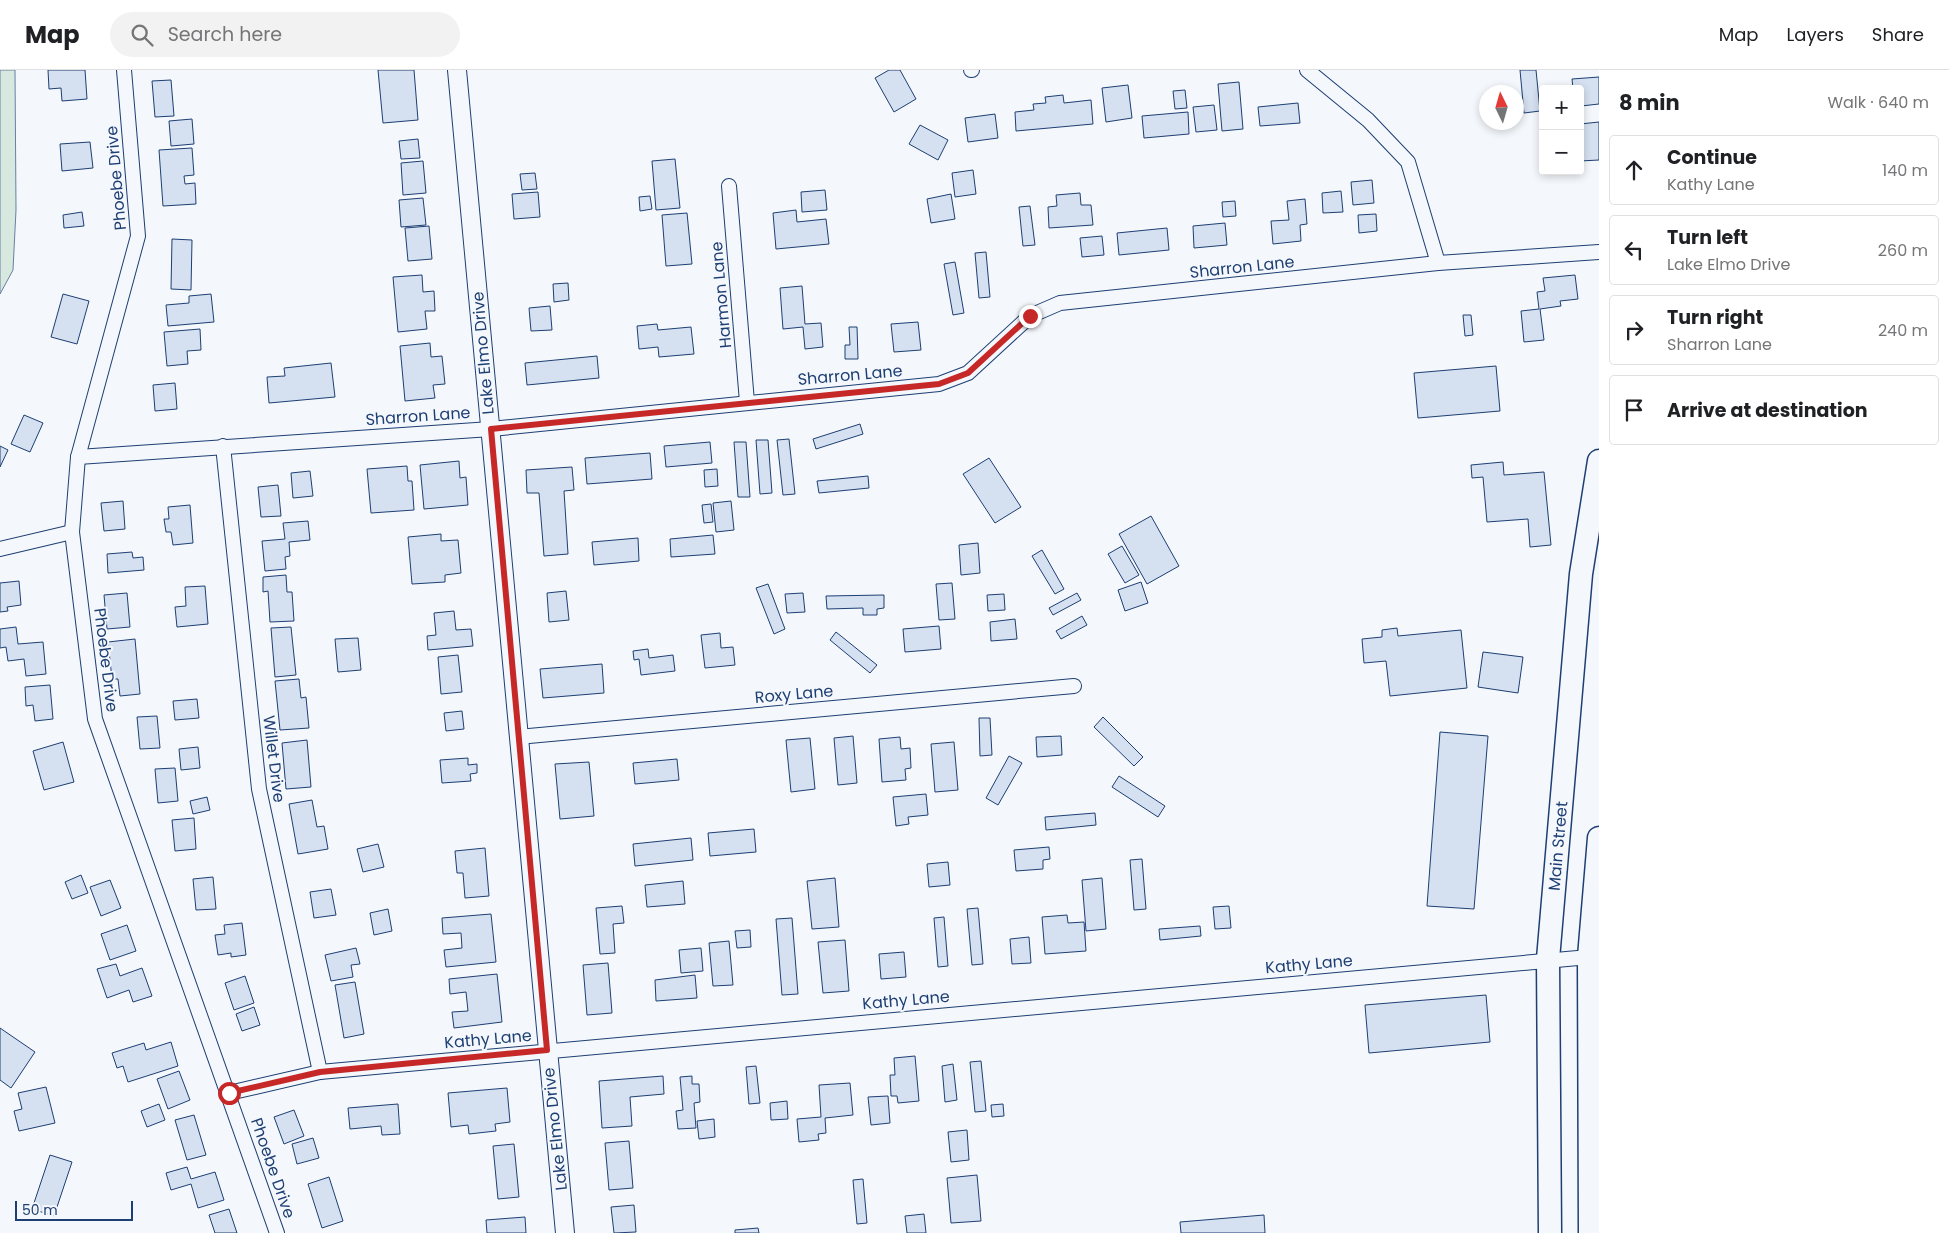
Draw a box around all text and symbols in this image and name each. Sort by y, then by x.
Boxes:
search box [110,12,460,57]
text: Map [25,18,80,51]
icon: search [128,21,156,49]
text: Search here [168,21,282,48]
text: Map [1719,22,1759,47]
text: Layers [1787,22,1844,47]
text: Share [1872,22,1924,47]
north arrow [1479,85,1524,130]
map controls [1539,85,1584,175]
button: + [1539,85,1584,130]
text: 8 min [1619,88,1680,117]
text: Walk · 640 m [1827,91,1929,114]
street label: Phoebe Drive [100,125,132,231]
button: − [1539,130,1584,175]
text: Continue [1667,144,1757,171]
icon: ahead [1620,156,1648,184]
text: 140 m [1882,159,1928,182]
text: Kathy Lane [1667,173,1755,196]
text: Turn left [1667,224,1748,251]
icon: left [1620,236,1648,264]
text: 260 m [1878,239,1928,262]
street label: Harmon Lane [705,241,737,349]
street label: Sharron Lane [1189,250,1296,284]
text: Lake Elmo Drive [1667,253,1790,276]
street label: Lake Elmo Drive [466,290,500,415]
text: Turn right [1667,304,1763,331]
route end [1019,305,1042,328]
icon: right [1620,316,1648,344]
text: 240 m [1878,319,1928,342]
text: Sharron Lane [1667,333,1772,356]
street label: Sharron Lane [797,359,903,391]
icon: arrive [1620,396,1648,424]
text: Arrive at destination [1667,397,1868,424]
street label: Sharron Lane [365,401,471,431]
street label: Phoebe Drive [88,607,124,713]
street label: Roxy Lane [754,679,834,709]
street label: Willet Drive [257,714,291,804]
street label: Main Street [1543,800,1573,892]
street label: Kathy Lane [1264,949,1354,979]
street label: Kathy Lane [861,985,951,1015]
street label: Kathy Lane [443,1024,533,1054]
street label: Lake Elmo Drive [537,1066,573,1192]
route start [218,1082,241,1105]
street label: Phoebe Drive [245,1115,301,1221]
scale bar [15,1198,132,1221]
text: 50 m [22,1200,58,1220]

